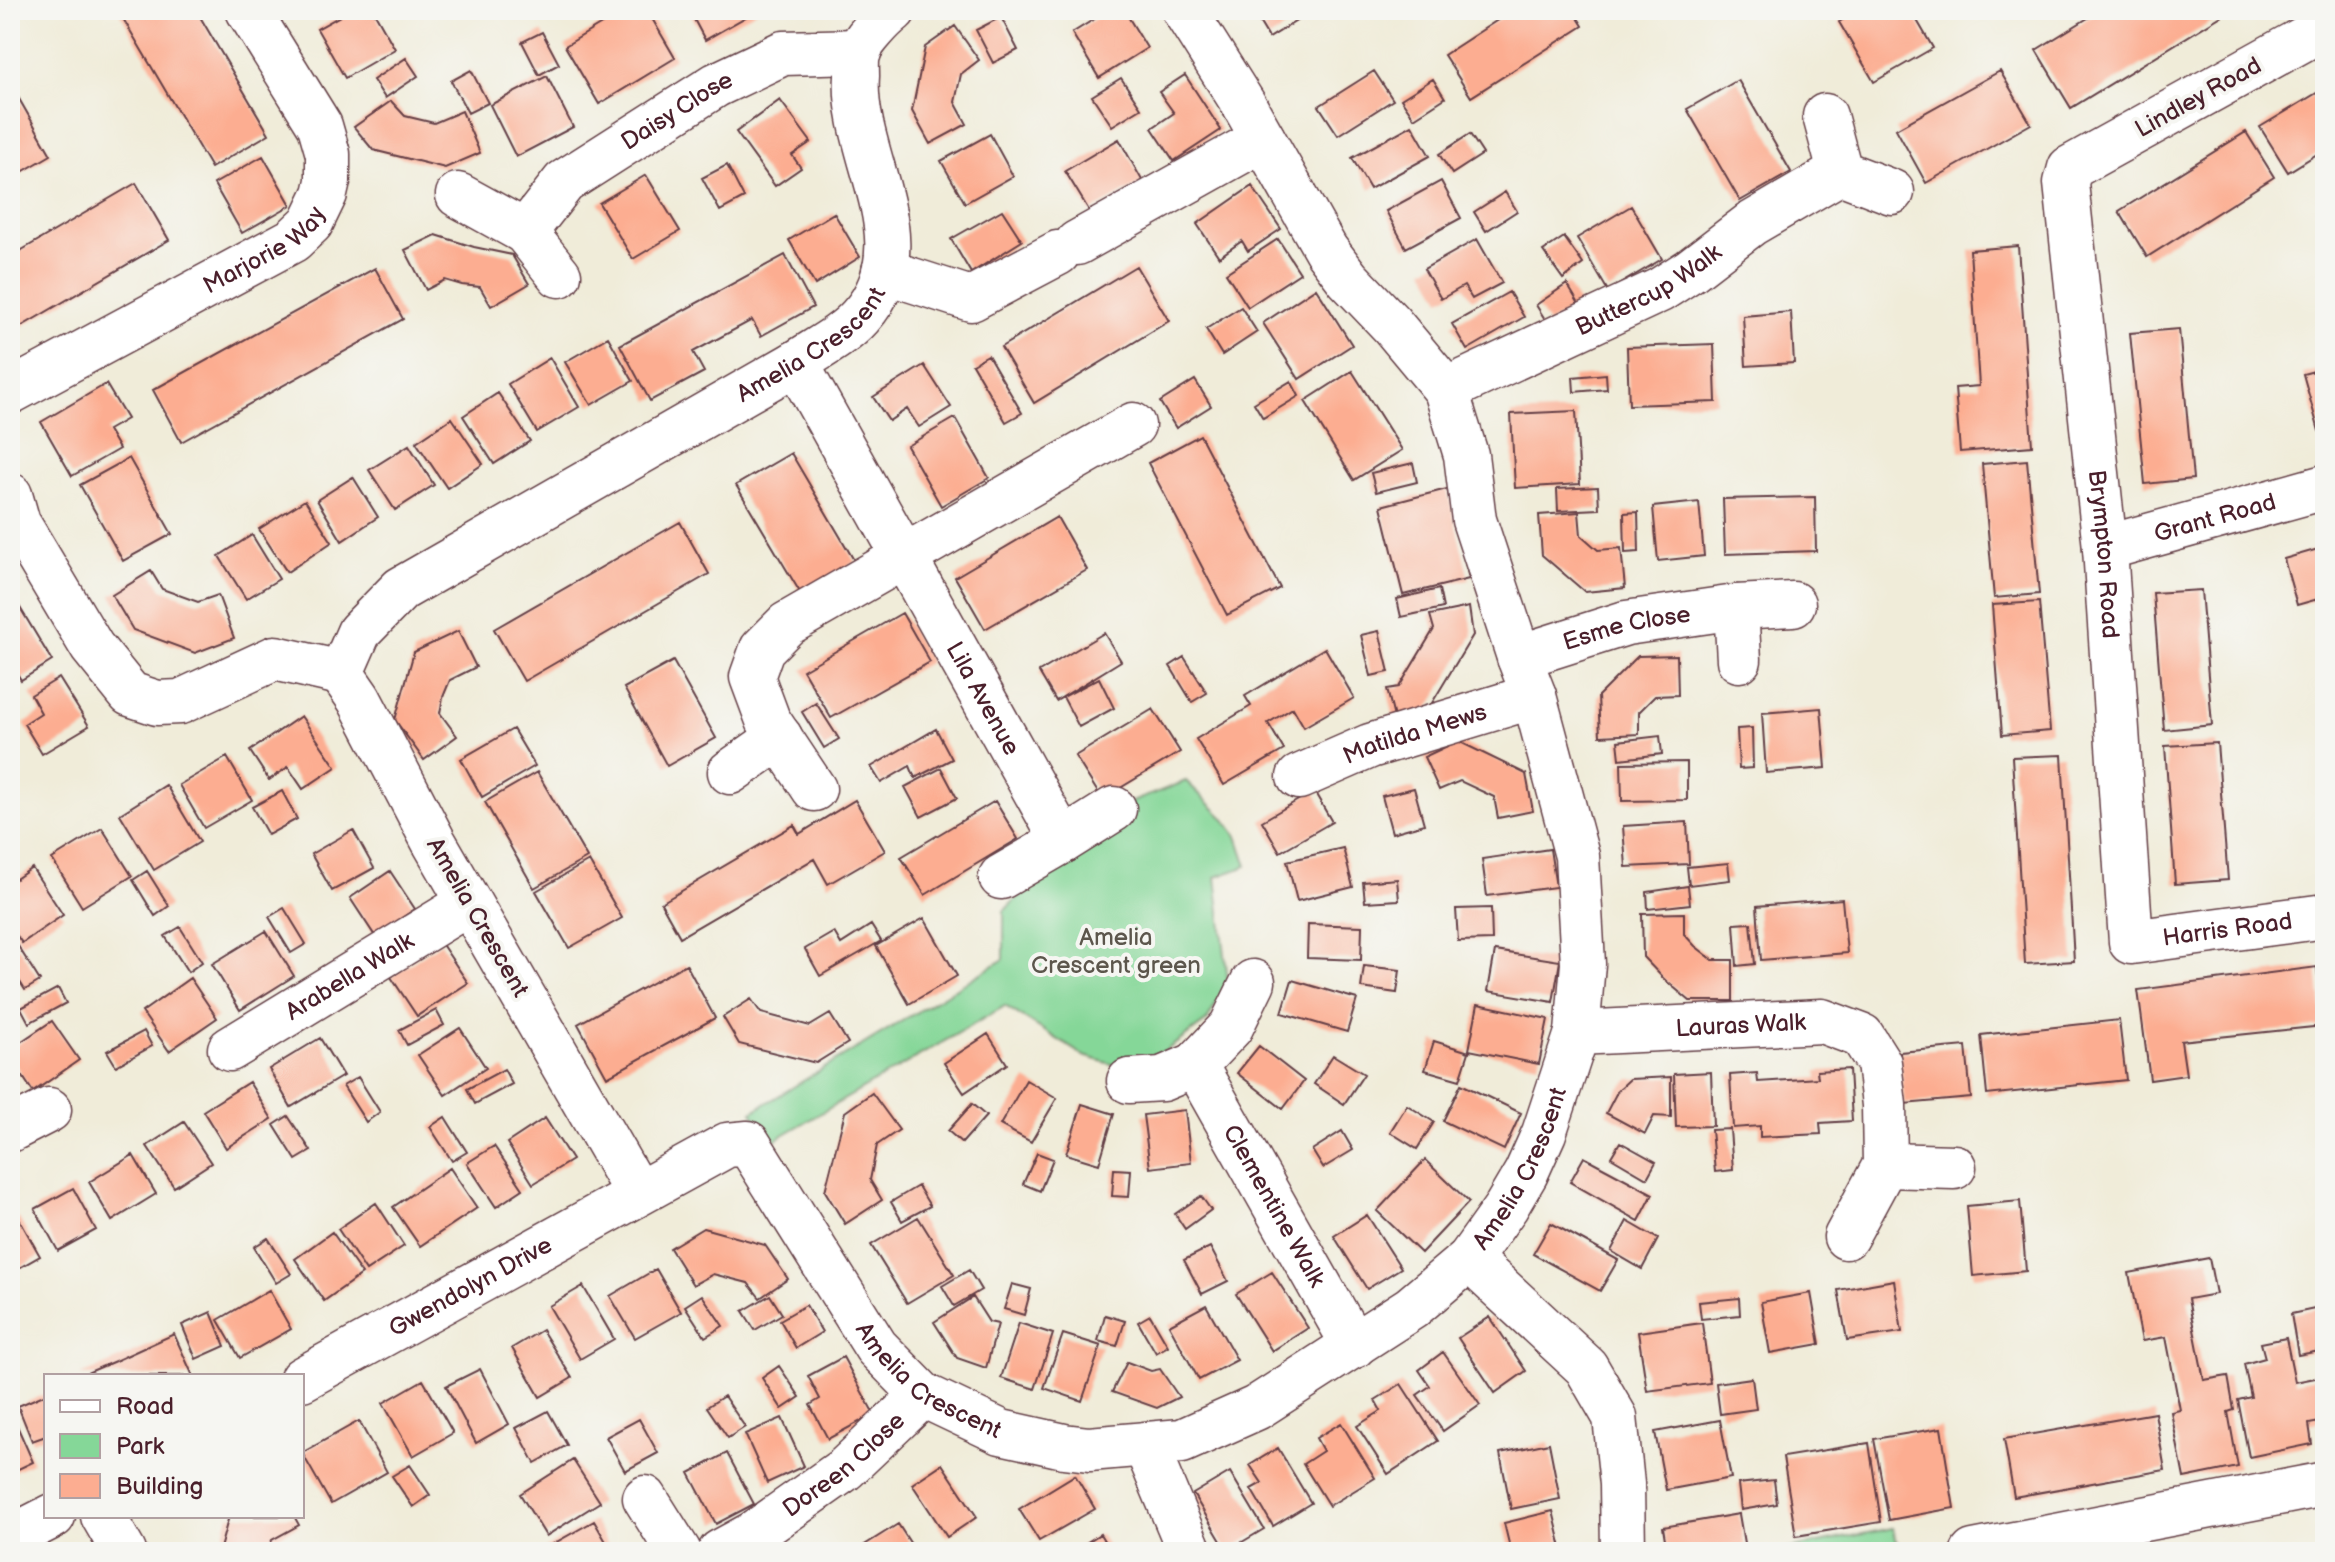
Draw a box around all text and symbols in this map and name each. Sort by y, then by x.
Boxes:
street label: Lindley Road [2130,51,2266,144]
street label: Daisy Close [616,65,737,157]
street label: Marjorie Way [198,202,332,300]
street label: Buttercup Walk [1571,238,1728,342]
street label: Amelia Crescent [732,282,893,409]
street label: Brympton Road [2082,468,2125,639]
street label: Grant Road [2151,487,2279,549]
street label: Esme Close [1559,600,1692,657]
street label: Lila Avenue [940,637,1026,760]
street label: Matilda Mews [1339,697,1490,771]
street label: Amelia Crescent [420,832,535,1003]
street label: Harris Road [2161,907,2294,953]
park label: Amelia Crescent green [1031,923,1201,980]
street label: Arabella Walk [280,926,419,1027]
street label: Lauras Walk [1675,1008,1807,1043]
street label: Amelia Crescent [1466,1083,1573,1255]
street label: Clementine Walk [1217,1120,1332,1292]
street label: Gwendolyn Drive [384,1230,557,1343]
street label: Amelia Crescent [849,1317,1007,1445]
legend [44,1374,304,1518]
text: Road [116,1392,174,1421]
street label: Doreen Close [777,1406,911,1523]
text: Park [116,1432,164,1461]
text: Building [116,1472,203,1501]

